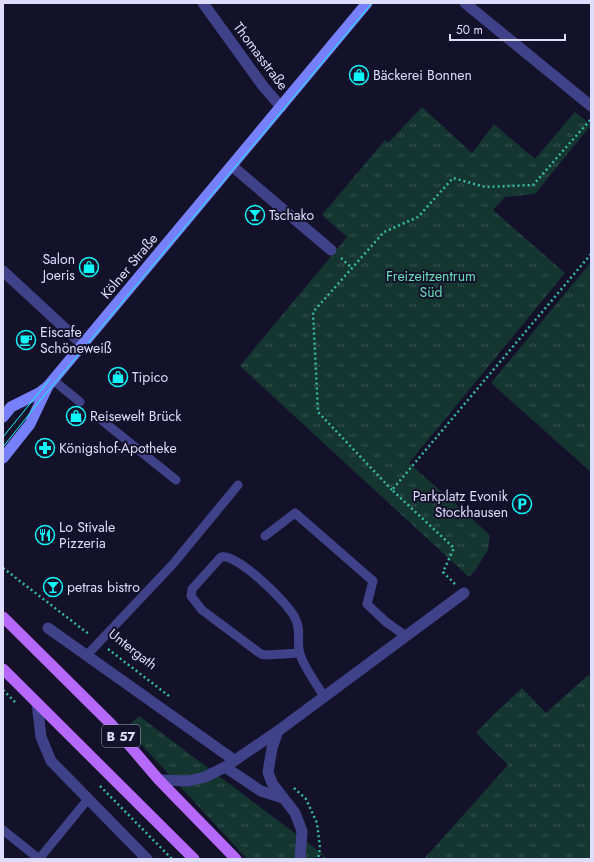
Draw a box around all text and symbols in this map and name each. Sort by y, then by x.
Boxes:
scale bar [450,16,565,42]
street label: Thomasstraße [229,18,293,94]
text: 50 m [456,21,483,39]
shop icon: Bäckerei Bonnen [348,64,370,86]
place label: Bäckerei Bonnen [373,65,472,85]
bar icon: Tschako [244,204,266,226]
place label: Tschako [269,205,314,225]
street label: Kölner Straße [96,229,162,303]
place label: Salon Joeris [41,249,75,285]
shop icon: Salon Joeris [78,256,100,278]
park label: Freizeitzentrum Süd [386,266,476,302]
place label: Eiscafe Schöneweiß [40,322,112,358]
cafe icon: Eiscafe Schöneweiß [15,329,37,351]
shop icon: Tipico [107,366,129,388]
place label: Tipico [132,367,168,387]
shop icon: Reisewelt Brück [65,405,87,427]
place label: Reisewelt Brück [90,406,182,426]
pharmacy icon: Königshof-Apotheke [34,437,56,459]
place label: Königshof-Apotheke [59,438,177,458]
place label: Parkplatz Evonik Stockhausen [413,486,509,522]
parking icon: Parkplatz Evonik Stockhausen [511,493,533,515]
place label: Lo Stivale Pizzeria [59,517,115,553]
restaurant icon: Lo Stivale Pizzeria [34,524,56,546]
bar icon: petras bistro [42,576,64,598]
place label: petras bistro [67,577,140,597]
street label: Untergath [105,624,161,674]
road number: B 57 [102,725,140,747]

